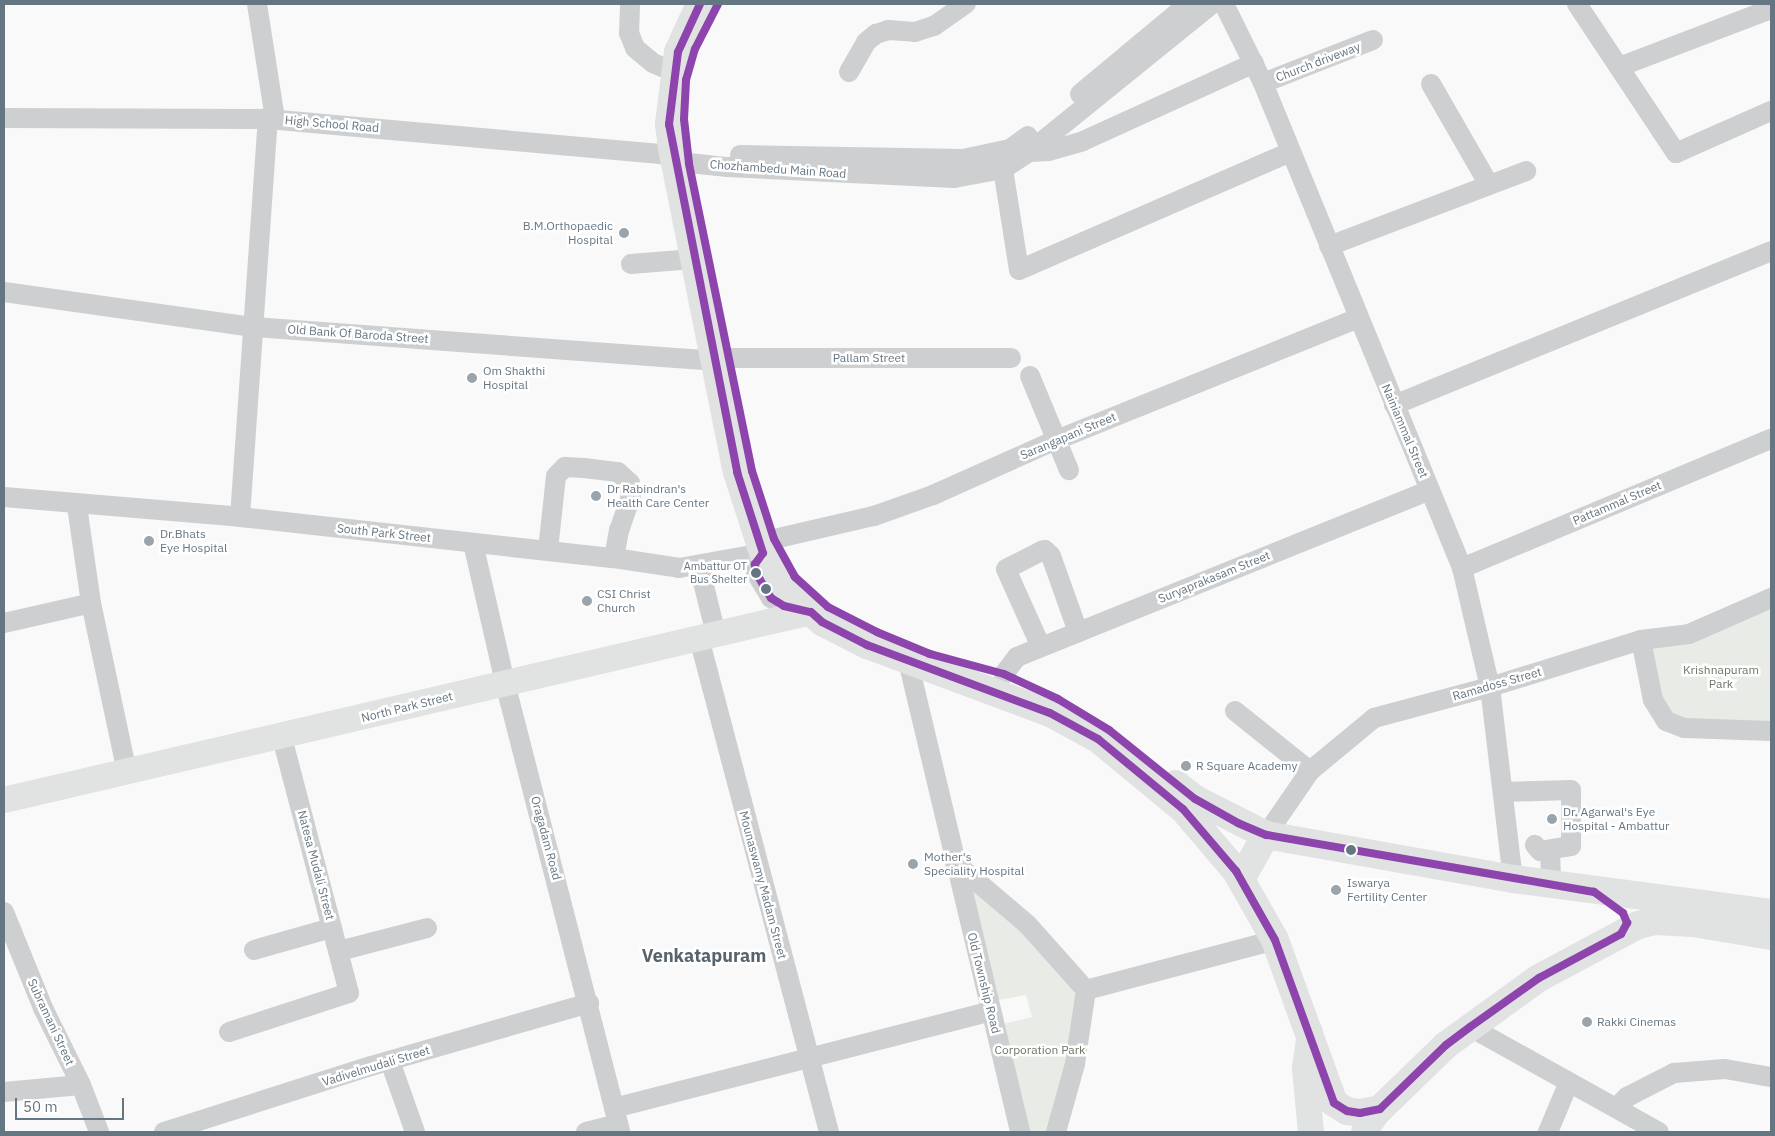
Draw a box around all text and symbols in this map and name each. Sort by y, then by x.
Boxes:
street label: Church driveway [1274,39,1362,85]
street label: High School Road [284,113,380,135]
street label: Chozhambedu Main Road [709,157,847,181]
place label: B.M.Orthopaedic Hospital [523,219,613,247]
marker: B.M.Orthopaedic Hospital [617,226,631,240]
street label: Old Bank Of Baroda Street [287,322,429,346]
street label: Pallam Street [833,351,905,365]
place label: Om Shakthi Hospital [483,364,545,392]
marker: Om Shakthi Hospital [465,371,479,385]
street label: Nainiammal Street [1379,382,1431,480]
street label: Sarangapani Street [1018,409,1118,463]
street label: Pattammal Street [1571,478,1663,528]
place label: Dr Rabindran's Health Care Center [607,482,709,510]
marker: Dr Rabindran's Health Care Center [589,489,603,503]
street label: South Park Street [336,521,432,545]
place label: Dr.Bhats Eye Hospital [160,527,227,555]
marker: Dr.Bhats Eye Hospital [142,534,156,548]
street label: Suryaprakasam Street [1156,548,1272,606]
place label: Ambattur OT Bus Shelter [684,560,747,586]
marker: Ambattur OT Bus Shelter [751,568,761,578]
unlabelled marker [761,584,771,594]
place label: CSI Christ Church [597,587,651,615]
marker: CSI Christ Church [581,595,593,607]
park label: Krishnapuram Park [1683,663,1759,691]
street label: Ramadoss Street [1451,664,1543,704]
street label: North Park Street [360,689,454,725]
place label: R Square Academy [1196,759,1297,773]
marker: R Square Academy [1180,760,1192,772]
street label: Oragadam Road [528,794,564,882]
place label: Dr. Agarwal's Eye Hospital - Ambattur [1563,805,1669,833]
street label: Natesa Mudali Street [294,809,338,921]
street label: Mounaswamy Madam Street [736,809,790,961]
marker: Dr. Agarwal's Eye Hospital - Ambattur [1545,812,1559,826]
unlabelled marker [1346,845,1356,855]
place label: Mother's Speciality Hospital [924,850,1024,878]
marker: Mother's Speciality Hospital [906,857,920,871]
place label: Iswarya Fertility Center [1347,876,1427,904]
marker: Iswarya Fertility Center [1329,883,1343,897]
street label: Old Township Road [965,931,1003,1035]
district label: Venkatapuram [642,945,766,967]
street label: Subramani Street [25,976,77,1068]
place label: Rakki Cinemas [1597,1015,1676,1029]
marker: Rakki Cinemas [1581,1016,1593,1028]
street label: Vadivelmudali Street [321,1043,431,1089]
park label: Corporation Park [995,1043,1085,1057]
scale bar [18,1088,126,1120]
text: 50 m [23,1097,58,1116]

